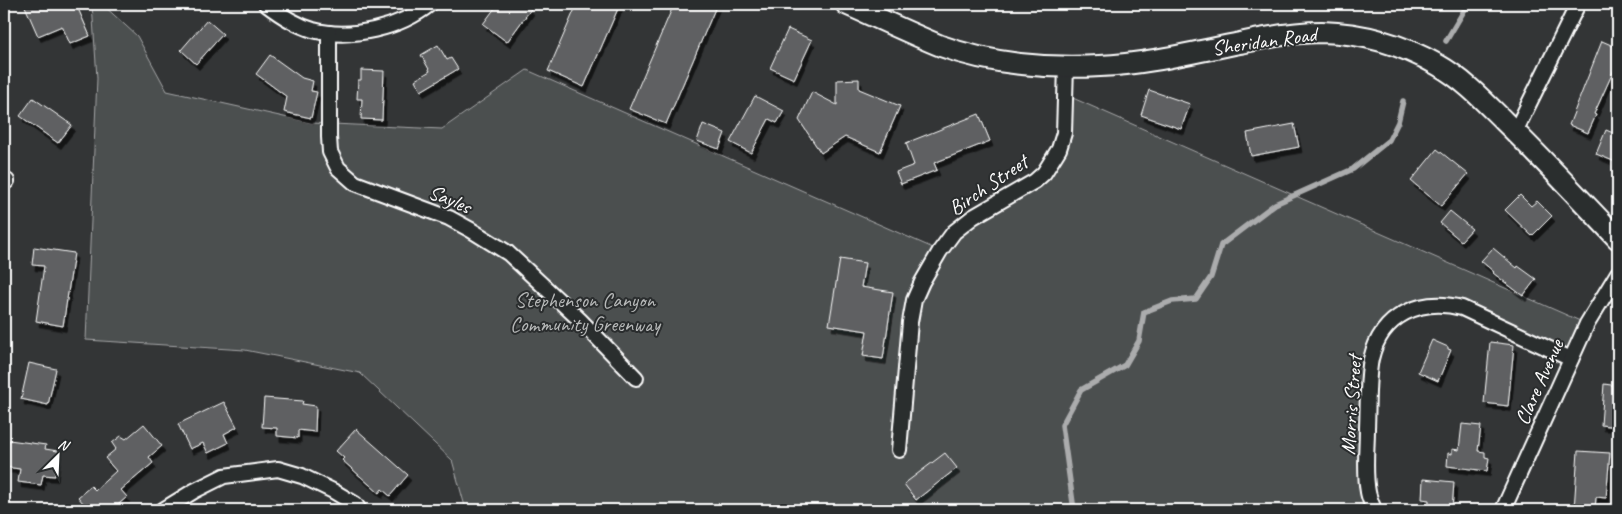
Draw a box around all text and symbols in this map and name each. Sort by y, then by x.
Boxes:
street label: Sheridan Road [1210,20,1322,61]
street label: Birch Street [943,147,1035,221]
street label: Sayles [425,179,477,220]
park label: Stephenson Canyon Community Greenway [510,287,662,337]
street label: Clare Avenue [1509,334,1570,429]
street label: Morris Street [1335,351,1368,456]
north arrow [32,432,82,482]
text: N [56,435,73,455]

